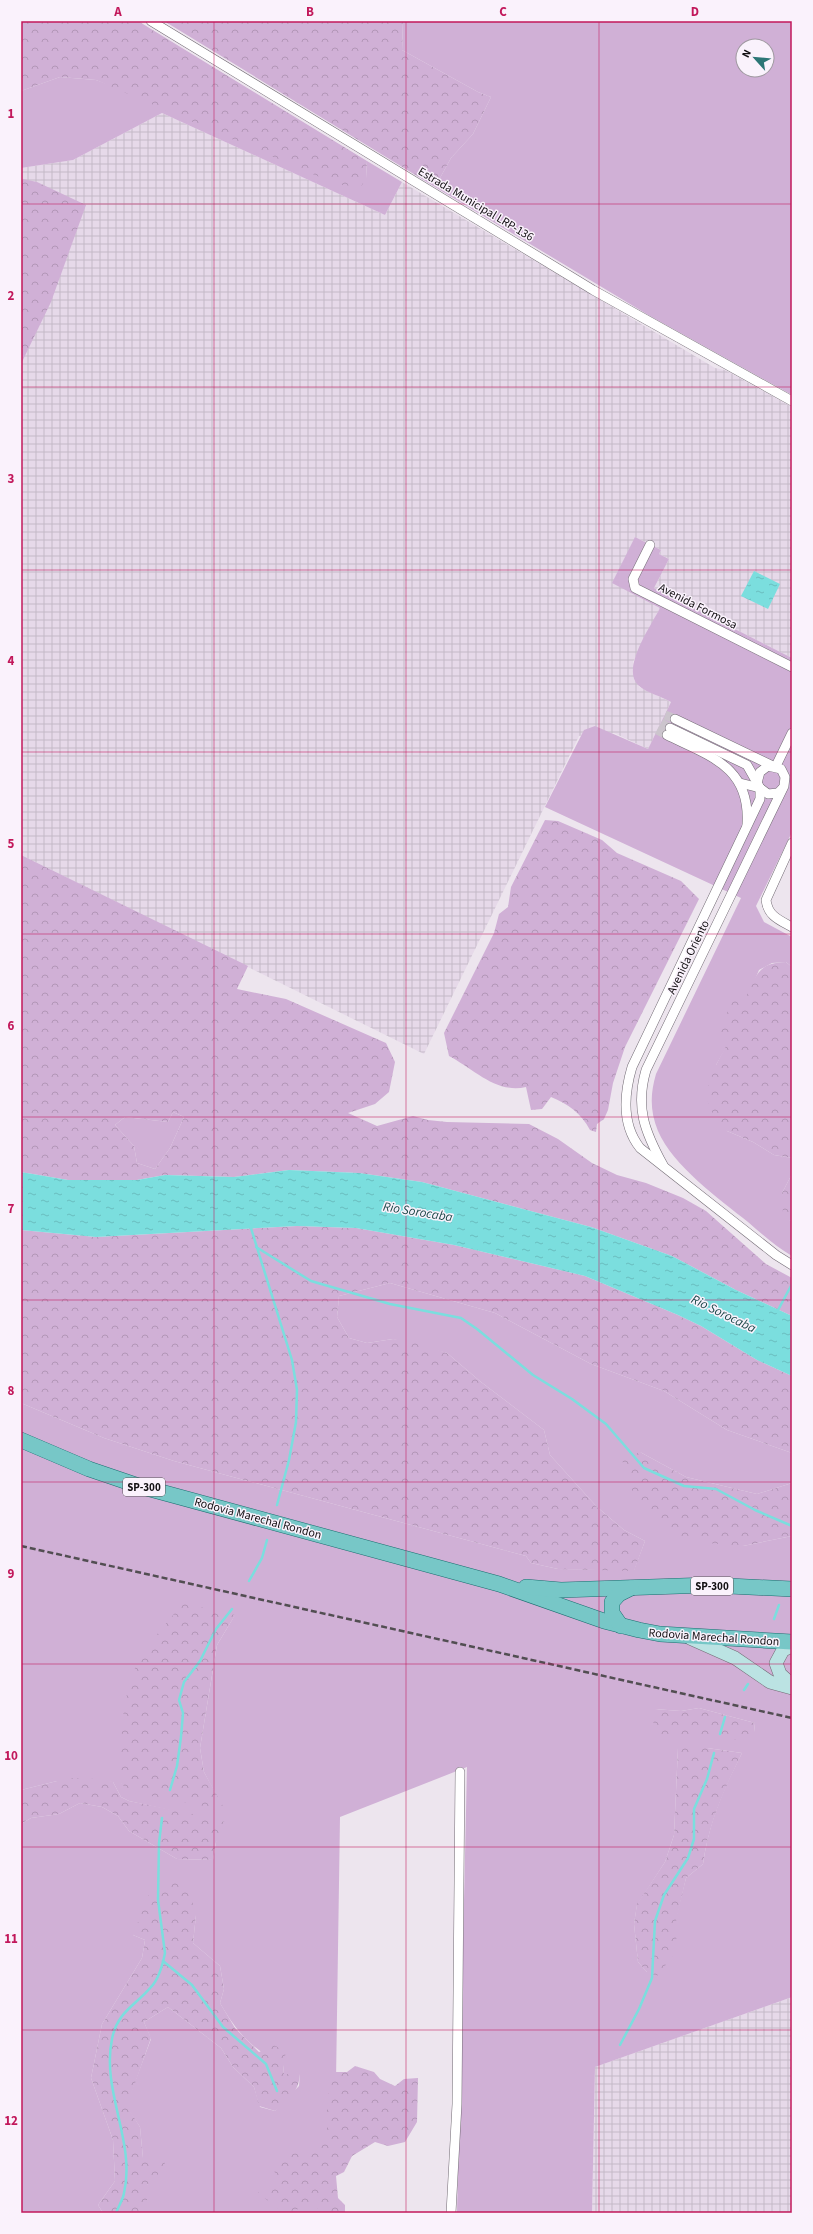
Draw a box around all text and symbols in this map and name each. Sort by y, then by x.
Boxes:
text: A [113,3,122,21]
text: B [306,3,314,21]
text: C [499,3,507,21]
text: D [691,3,699,21]
north arrow [735,38,775,78]
text: N [738,47,755,60]
text: 1 [8,105,15,123]
street label: Estrada Municipal LRP-136 [415,163,537,246]
text: 2 [8,287,15,305]
text: 3 [8,470,15,488]
street label: Avenida Formosa [655,579,740,634]
text: 4 [8,652,15,670]
text: 5 [8,835,15,853]
street label: Avenida Oriento [663,917,714,997]
text: 6 [8,1017,15,1035]
water label: Rio Sorocaba [382,1198,454,1226]
text: 7 [8,1200,15,1218]
water label: Rio Sorocaba [688,1290,759,1337]
text: 8 [8,1382,15,1400]
road number: SP-300 [123,1478,165,1496]
street label: Rodovia Marechal Rondon [192,1493,323,1544]
text: 9 [8,1565,15,1583]
road number: SP-300 [691,1577,733,1595]
street label: Rodovia Marechal Rondon [648,1624,780,1651]
text: 10 [4,1747,18,1765]
text: 11 [4,1930,18,1948]
text: 12 [4,2112,18,2130]

